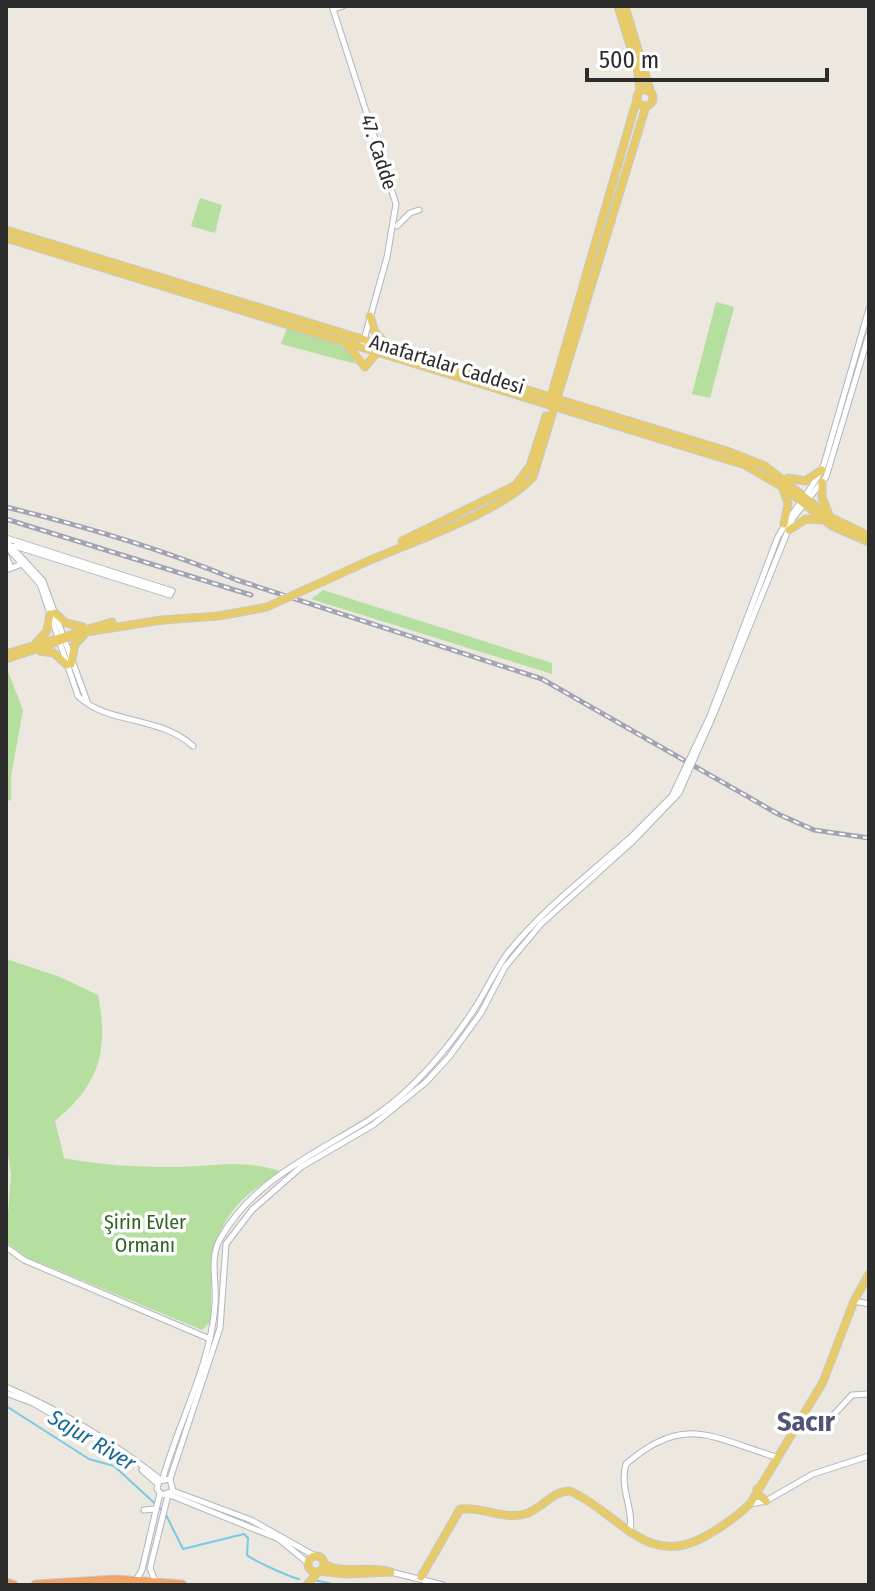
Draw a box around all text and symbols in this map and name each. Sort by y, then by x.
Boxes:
scale bar [587,32,827,82]
text: 500 m [599,46,659,74]
street label: 47. Cadde [356,111,402,193]
street label: Anafartalar Caddesi [367,329,527,399]
park label: Şirin Evler Ormanı [104,1210,186,1257]
water label: Sajur River [43,1403,142,1477]
district label: Sacır [777,1405,836,1438]

